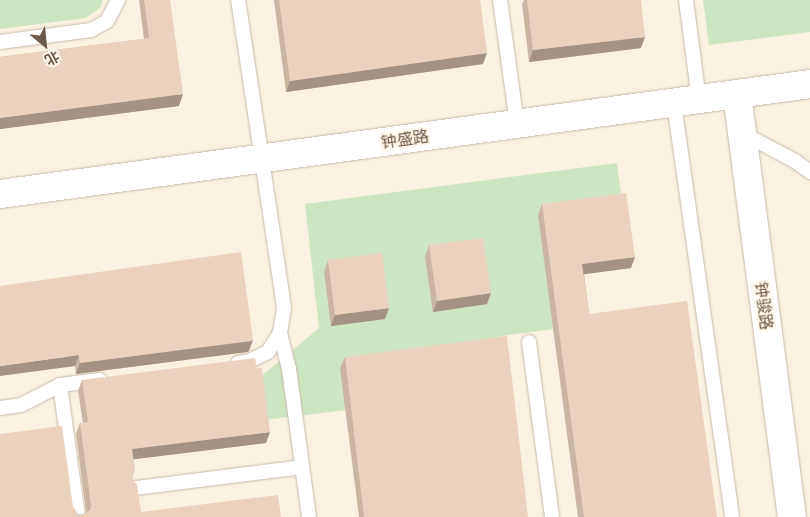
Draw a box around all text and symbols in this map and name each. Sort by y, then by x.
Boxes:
north arrow [20,20,70,70]
text: 北 [42,47,63,70]
street label: 钟盛路 [380,126,430,152]
street label: 钟骏路 [752,281,776,331]

